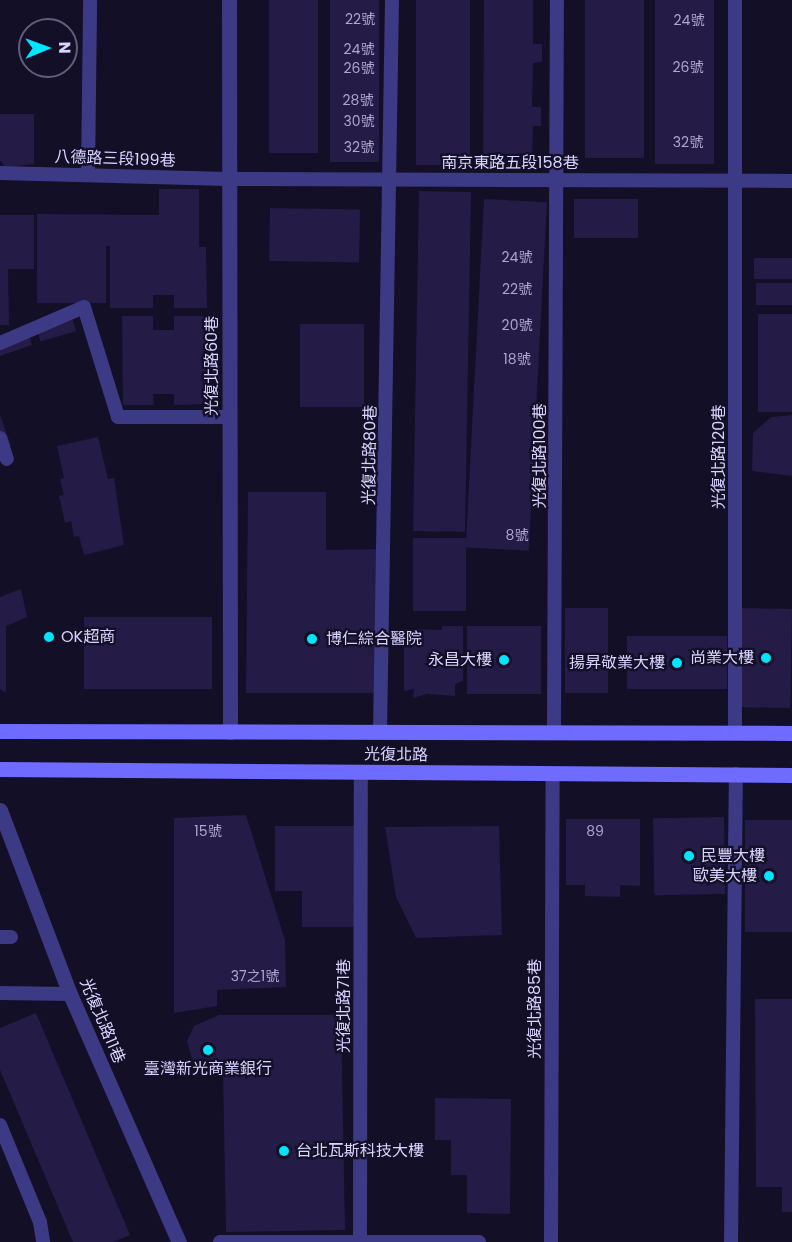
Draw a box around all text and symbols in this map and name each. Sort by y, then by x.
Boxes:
house number: 22號 [345,11,375,27]
house number: 24號 [674,12,704,28]
north arrow [18,18,78,78]
text: N [53,41,76,54]
house number: 24號 [344,41,374,57]
house number: 26號 [673,59,703,75]
house number: 26號 [344,60,374,76]
house number: 28號 [343,92,373,108]
house number: 30號 [343,113,375,129]
house number: 32號 [673,134,703,150]
house number: 32號 [344,139,374,155]
street label: 八德路三段199巷 [54,147,176,171]
street label: 南京東路五段158巷 [441,153,579,173]
house number: 24號 [502,249,532,265]
house number: 22號 [502,281,532,297]
street label: 光復北路60巷 [202,316,222,416]
house number: 20號 [502,317,532,333]
house number: 18號 [503,351,531,367]
street label: 光復北路100巷 [530,403,550,509]
street label: 光復北路80巷 [360,405,380,505]
street label: 光復北路120巷 [709,405,729,509]
house number: 8號 [506,527,528,543]
place label: OK超商 [61,627,115,647]
place label: 博仁綜合醫院 [326,629,422,649]
marker: OK超商 [42,630,56,644]
marker: 博仁綜合醫院 [303,630,321,648]
place label: 尚業大樓 [690,648,754,668]
place label: 永昌大樓 [428,650,492,670]
marker: 尚業大樓 [759,651,773,665]
marker: 永昌大樓 [497,653,511,667]
place label: 揚昇敬業大樓 [569,653,665,673]
marker: 揚昇敬業大樓 [670,656,684,670]
street label: 光復北路 [364,745,428,765]
house number: 15號 [194,823,222,839]
house number: 89 [586,823,604,839]
place label: 民豐大樓 [701,846,765,866]
marker: 民豐大樓 [682,849,696,863]
place label: 歐美大樓 [693,866,757,886]
marker: 歐美大樓 [762,869,776,883]
street label: 光復北路71巷 [334,959,354,1053]
street label: 光復北路85巷 [525,959,545,1059]
house number: 37之1號 [231,968,279,984]
street label: 光復北路11巷 [76,976,128,1066]
marker: 臺灣新光商業銀行 [201,1043,215,1057]
place label: 臺灣新光商業銀行 [144,1059,272,1079]
place label: 台北瓦斯科技大樓 [296,1141,424,1161]
marker: 台北瓦斯科技大樓 [277,1144,291,1158]

